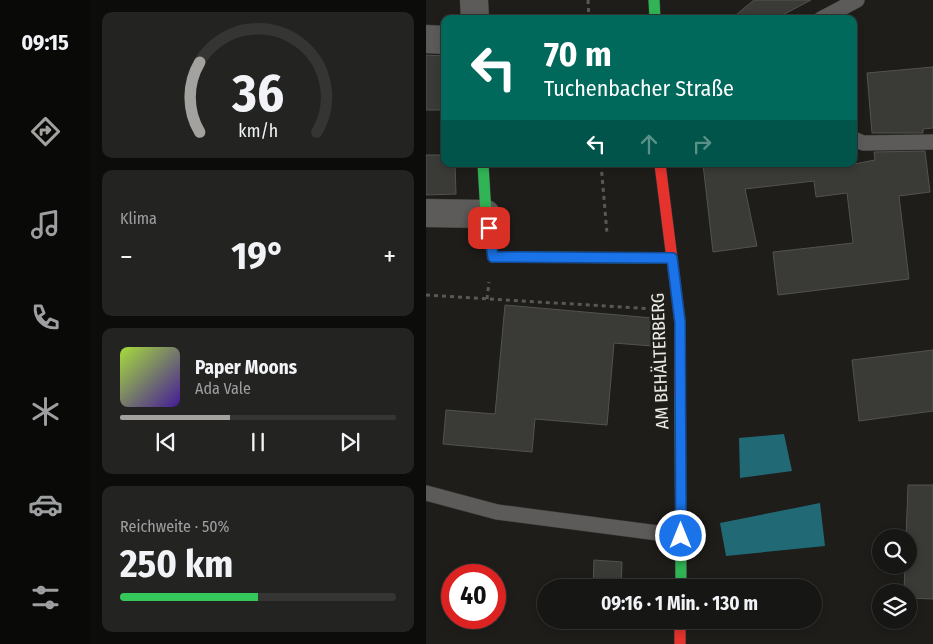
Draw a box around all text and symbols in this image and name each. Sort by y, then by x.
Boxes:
text: 09:15 [21,29,69,56]
text: 70 m [544,33,612,75]
icon: left [461,35,526,100]
text: 36 [231,62,284,125]
text: Tuchenbacher Straße [544,75,734,102]
icon: directions [28,114,63,149]
text: km/h [238,120,278,142]
icon: left [582,130,610,158]
icon: ahead [635,130,663,158]
icon: right [688,130,716,158]
icon: music [28,207,63,242]
pin [468,207,510,249]
text: Klima [120,209,157,228]
icon: arrive [475,214,503,242]
text: 19° [231,233,285,279]
text: − [120,240,133,273]
text: + [383,240,396,273]
street label: AM BEHÄLTERBERG [647,292,673,430]
icon: phone [28,300,63,335]
text: Paper Moons [195,356,297,379]
text: Ada Vale [195,379,251,398]
icon: climate [28,394,63,429]
icon: previous [152,428,180,456]
icon: pause [244,428,272,456]
icon: next [336,428,364,456]
icon: car [28,487,63,522]
position arrow [654,509,706,561]
text: Reichweite · 50% [120,517,230,536]
map controls [872,529,917,629]
button: search [872,529,917,574]
text: 250 km [120,541,233,587]
speed limit sign: 40 [441,564,506,629]
icon: filters [28,580,63,615]
button: layers [872,584,917,629]
text: 09:16 · 1 Min. · 130 m [601,592,758,615]

